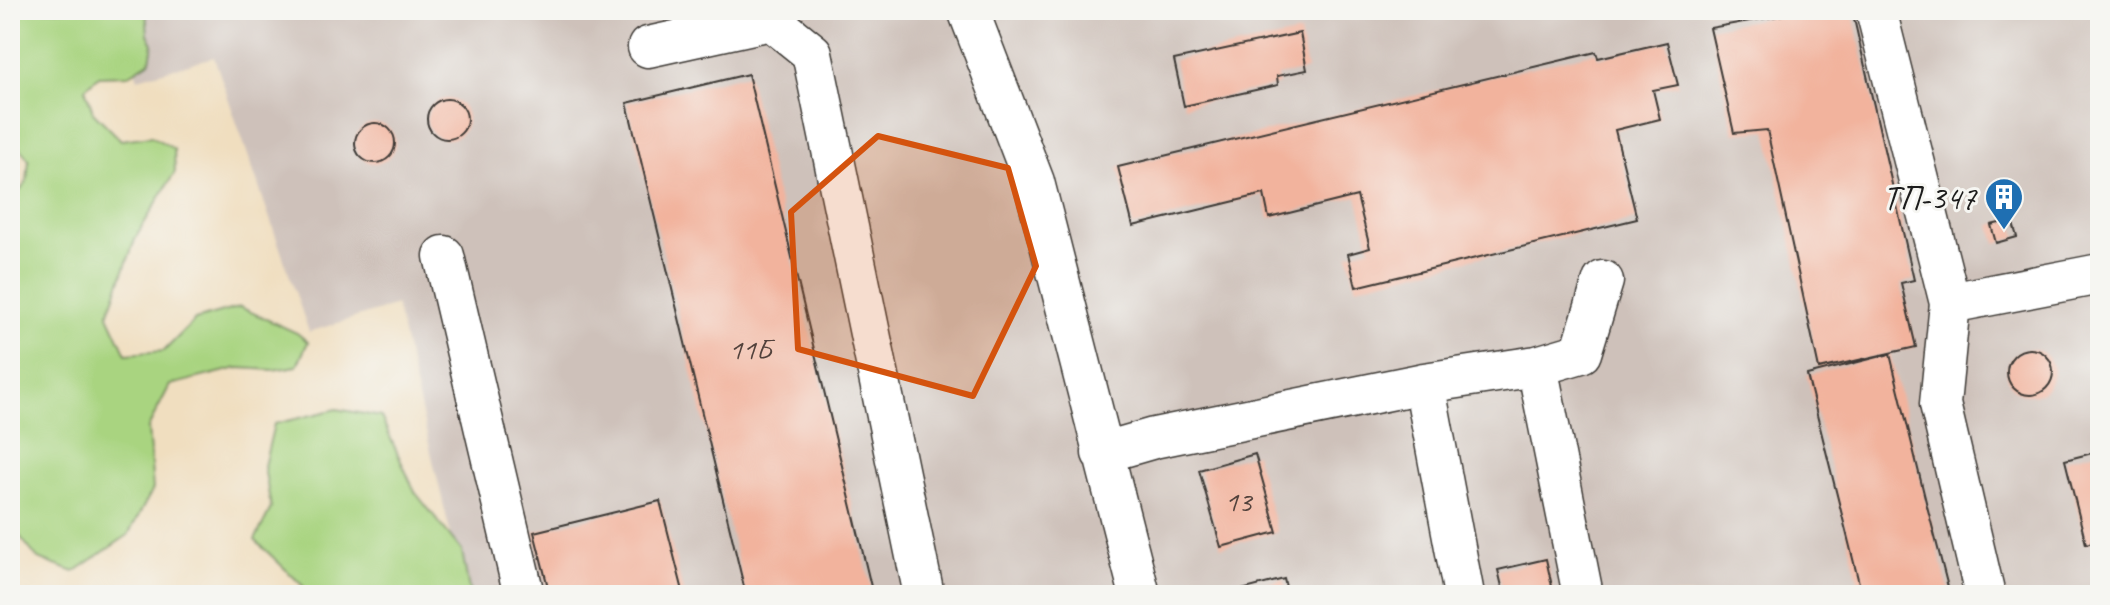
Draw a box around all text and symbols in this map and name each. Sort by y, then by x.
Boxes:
place label: ТП-347 [1883,176,1978,219]
building icon: ТП-347 [1983,176,2025,231]
house number: 11Б [729,330,776,368]
house number: 13 [1225,482,1254,520]

